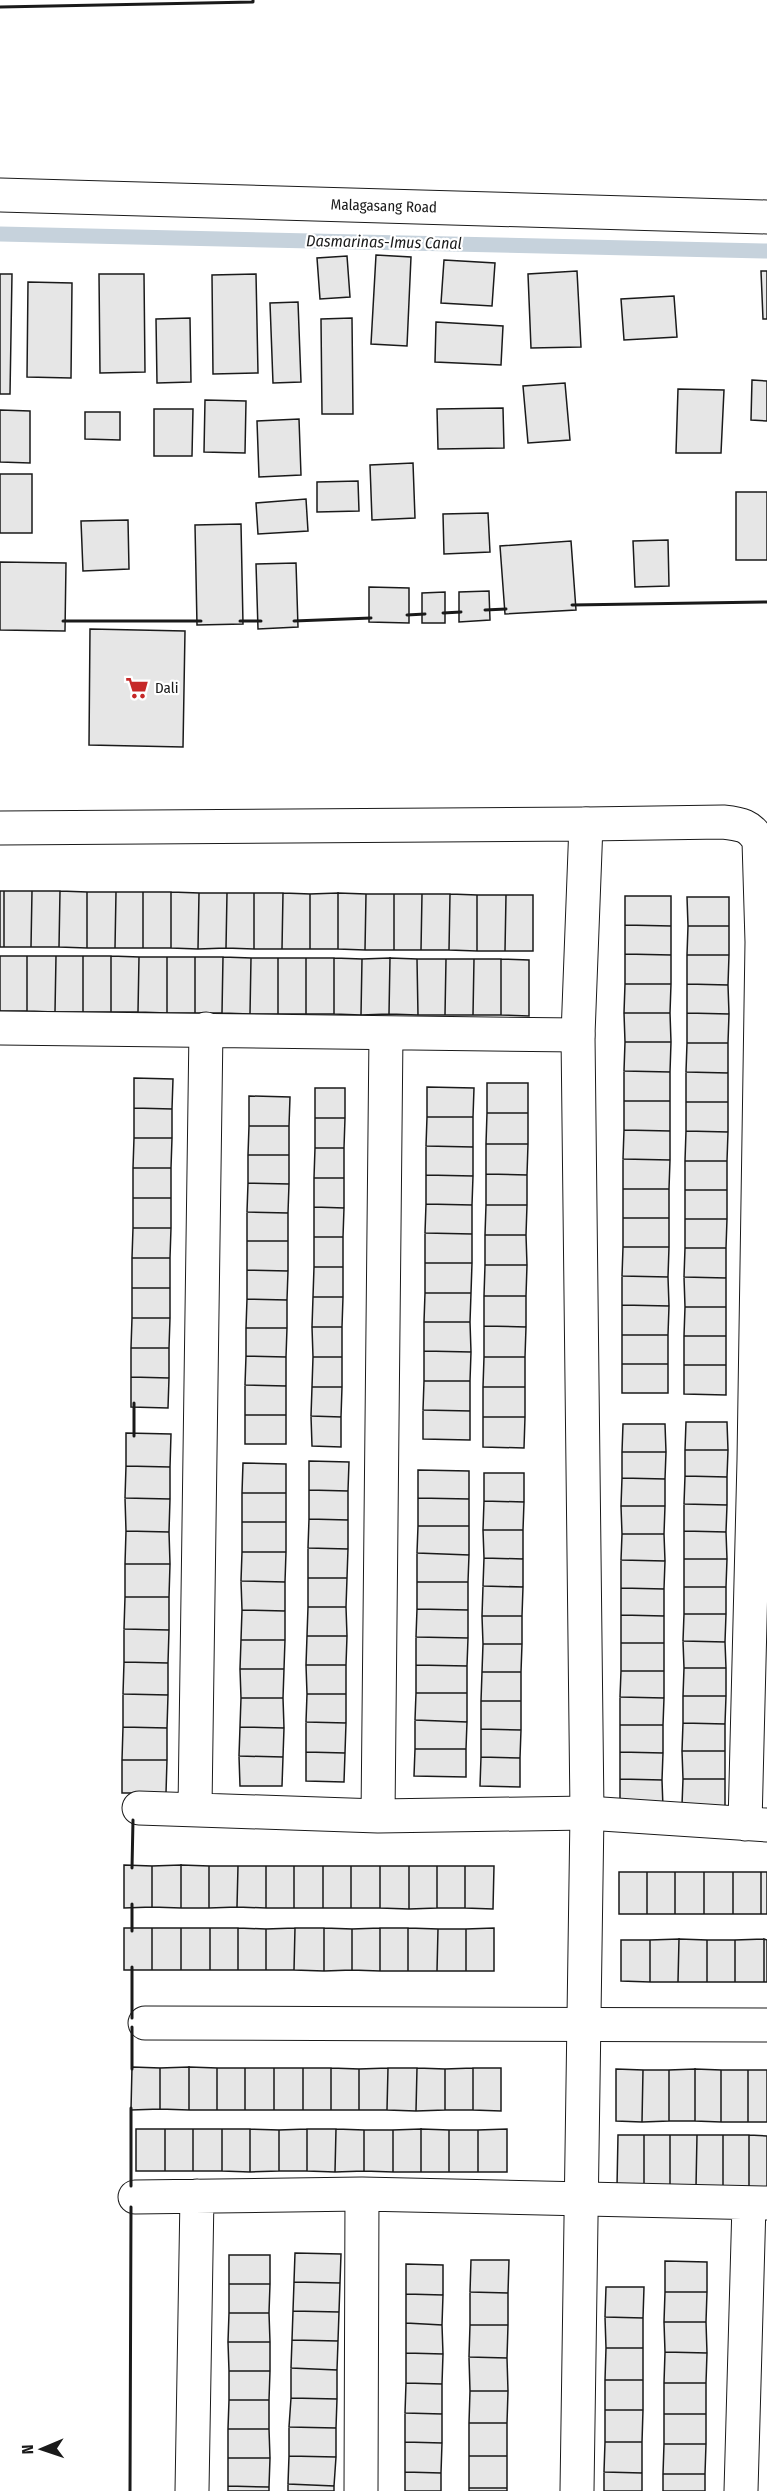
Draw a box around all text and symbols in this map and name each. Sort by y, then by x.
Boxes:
street label: Malagasang Road [330,195,437,217]
water label: Dasmarinas-Imus Canal [306,231,462,253]
supermarket icon: Dali [124,675,150,701]
place label: Dali [155,679,179,697]
north arrow [12,2419,72,2479]
text: N [18,2444,37,2455]

